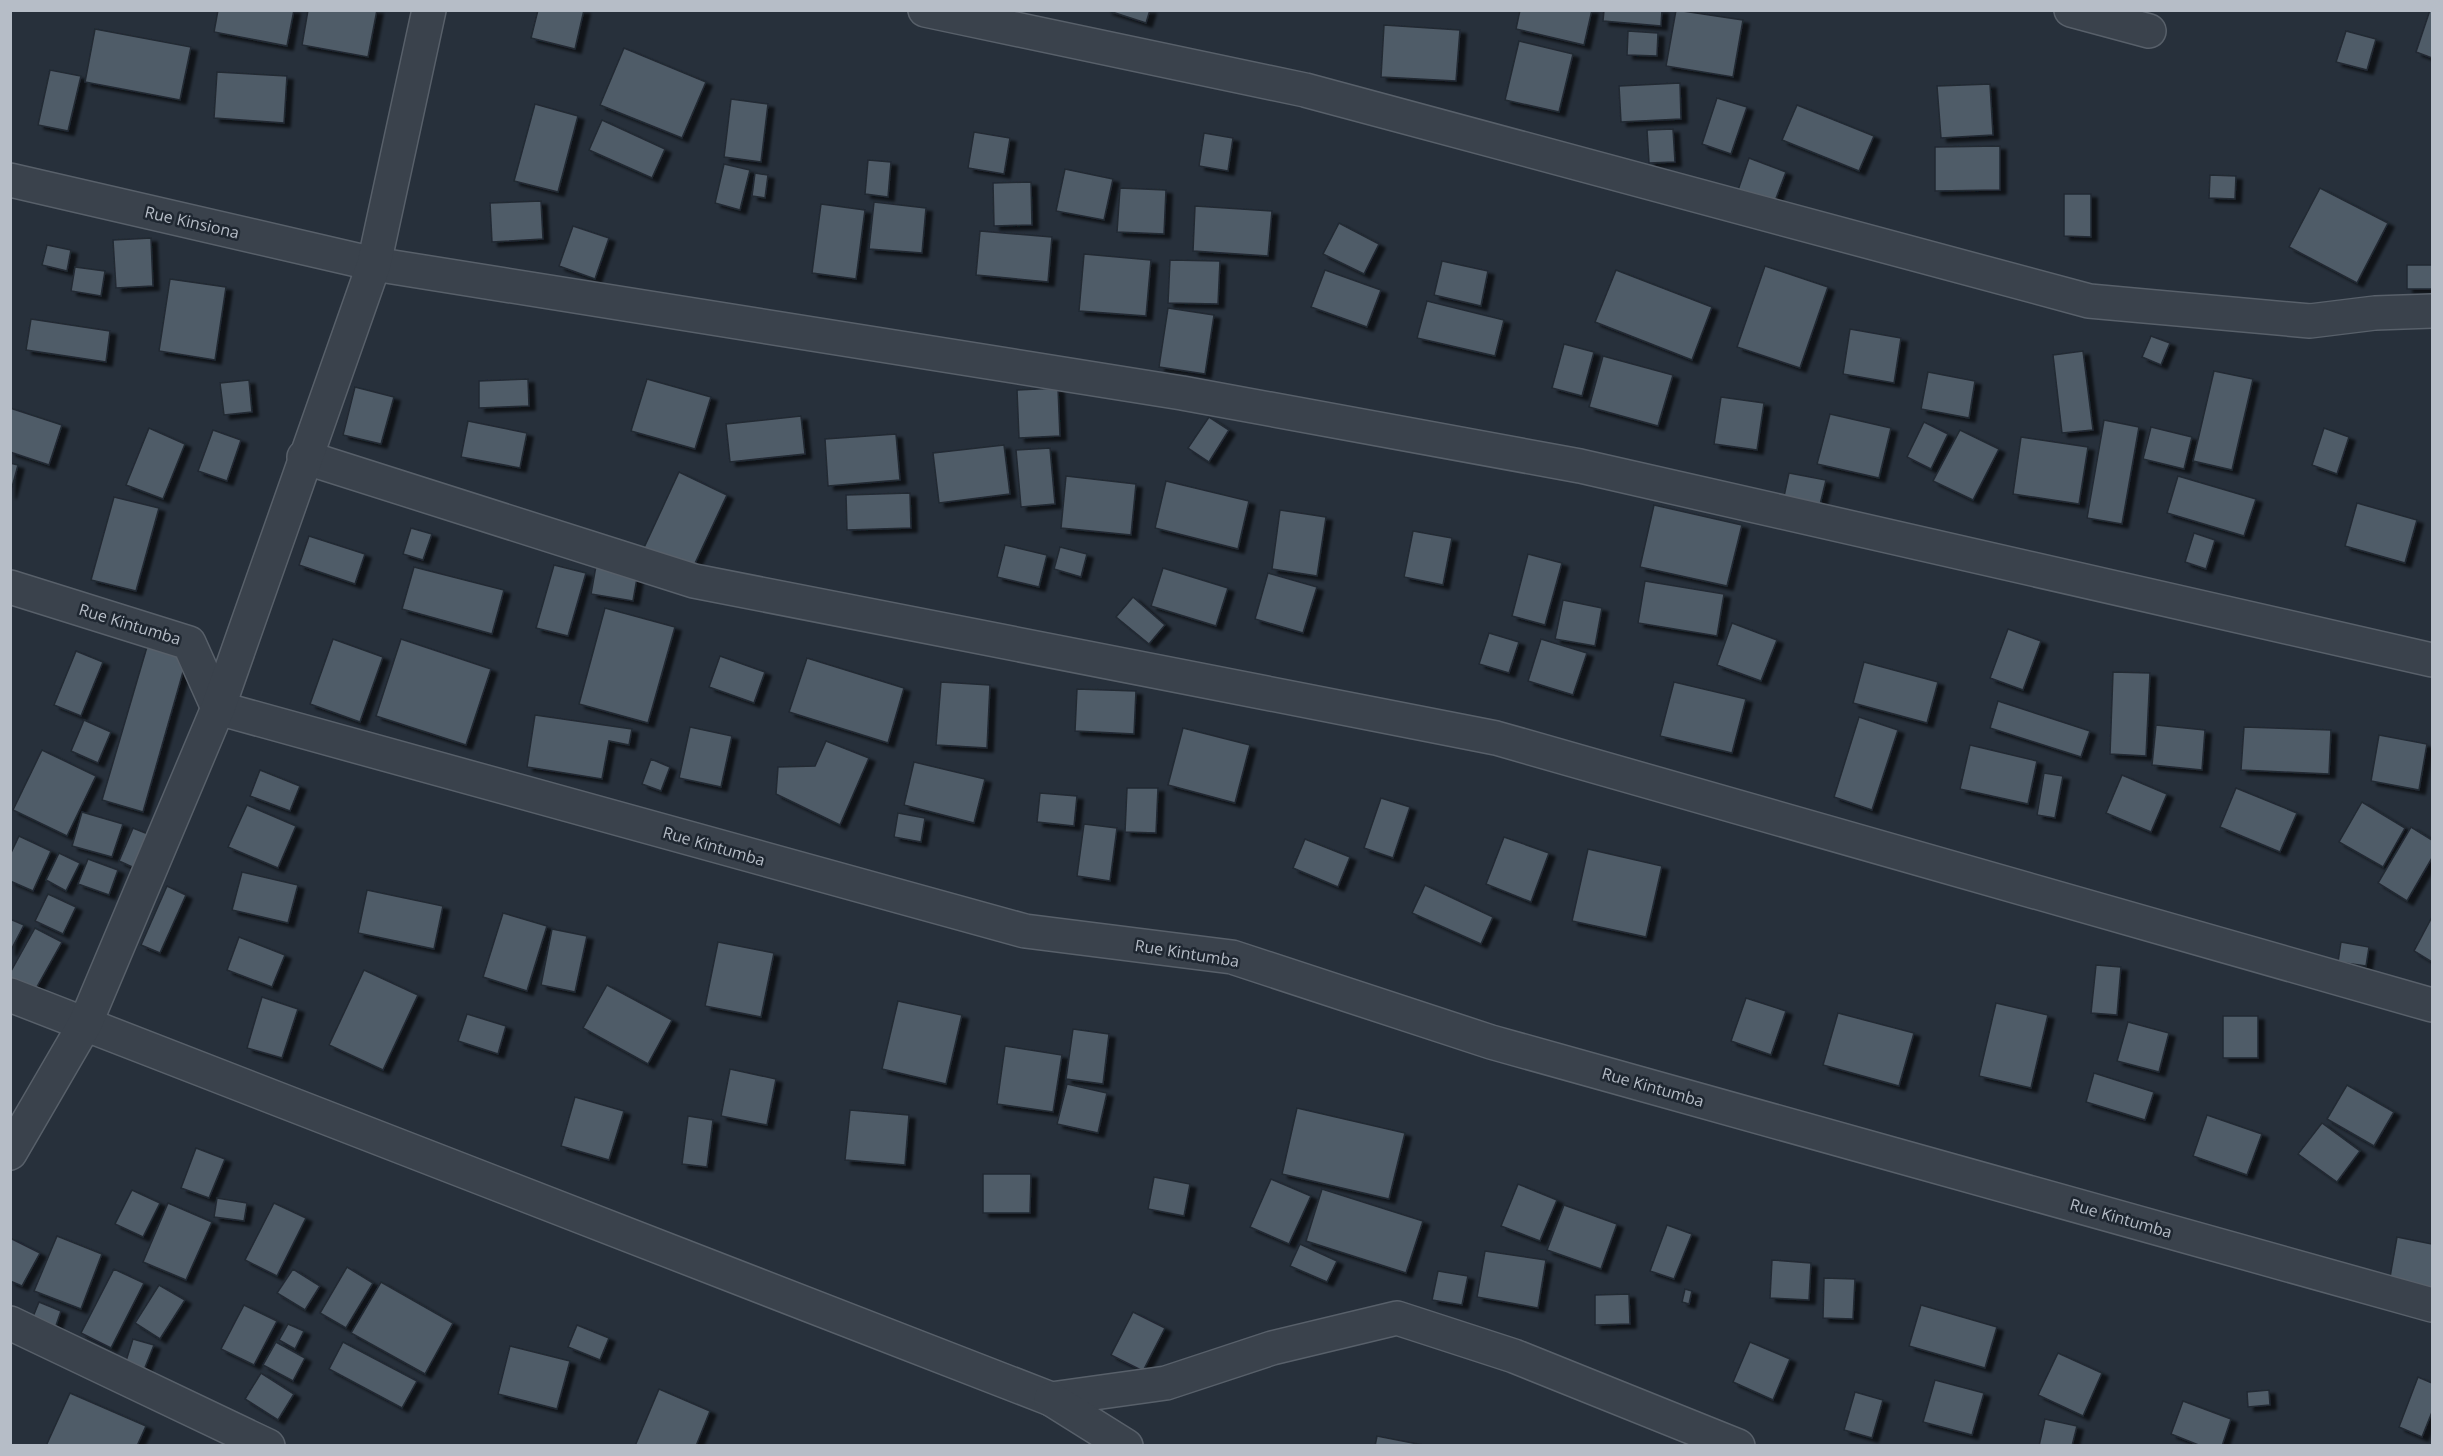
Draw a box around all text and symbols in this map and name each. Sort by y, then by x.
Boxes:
street label: Rue Kinsiona [143,200,241,244]
street label: Rue Kintumba [76,598,184,650]
street label: Rue Kintumba [660,821,768,871]
street label: Rue Kintumba [1133,934,1241,972]
street label: Rue Kintumba [1599,1062,1707,1112]
street label: Rue Kintumba [2067,1193,2175,1243]

